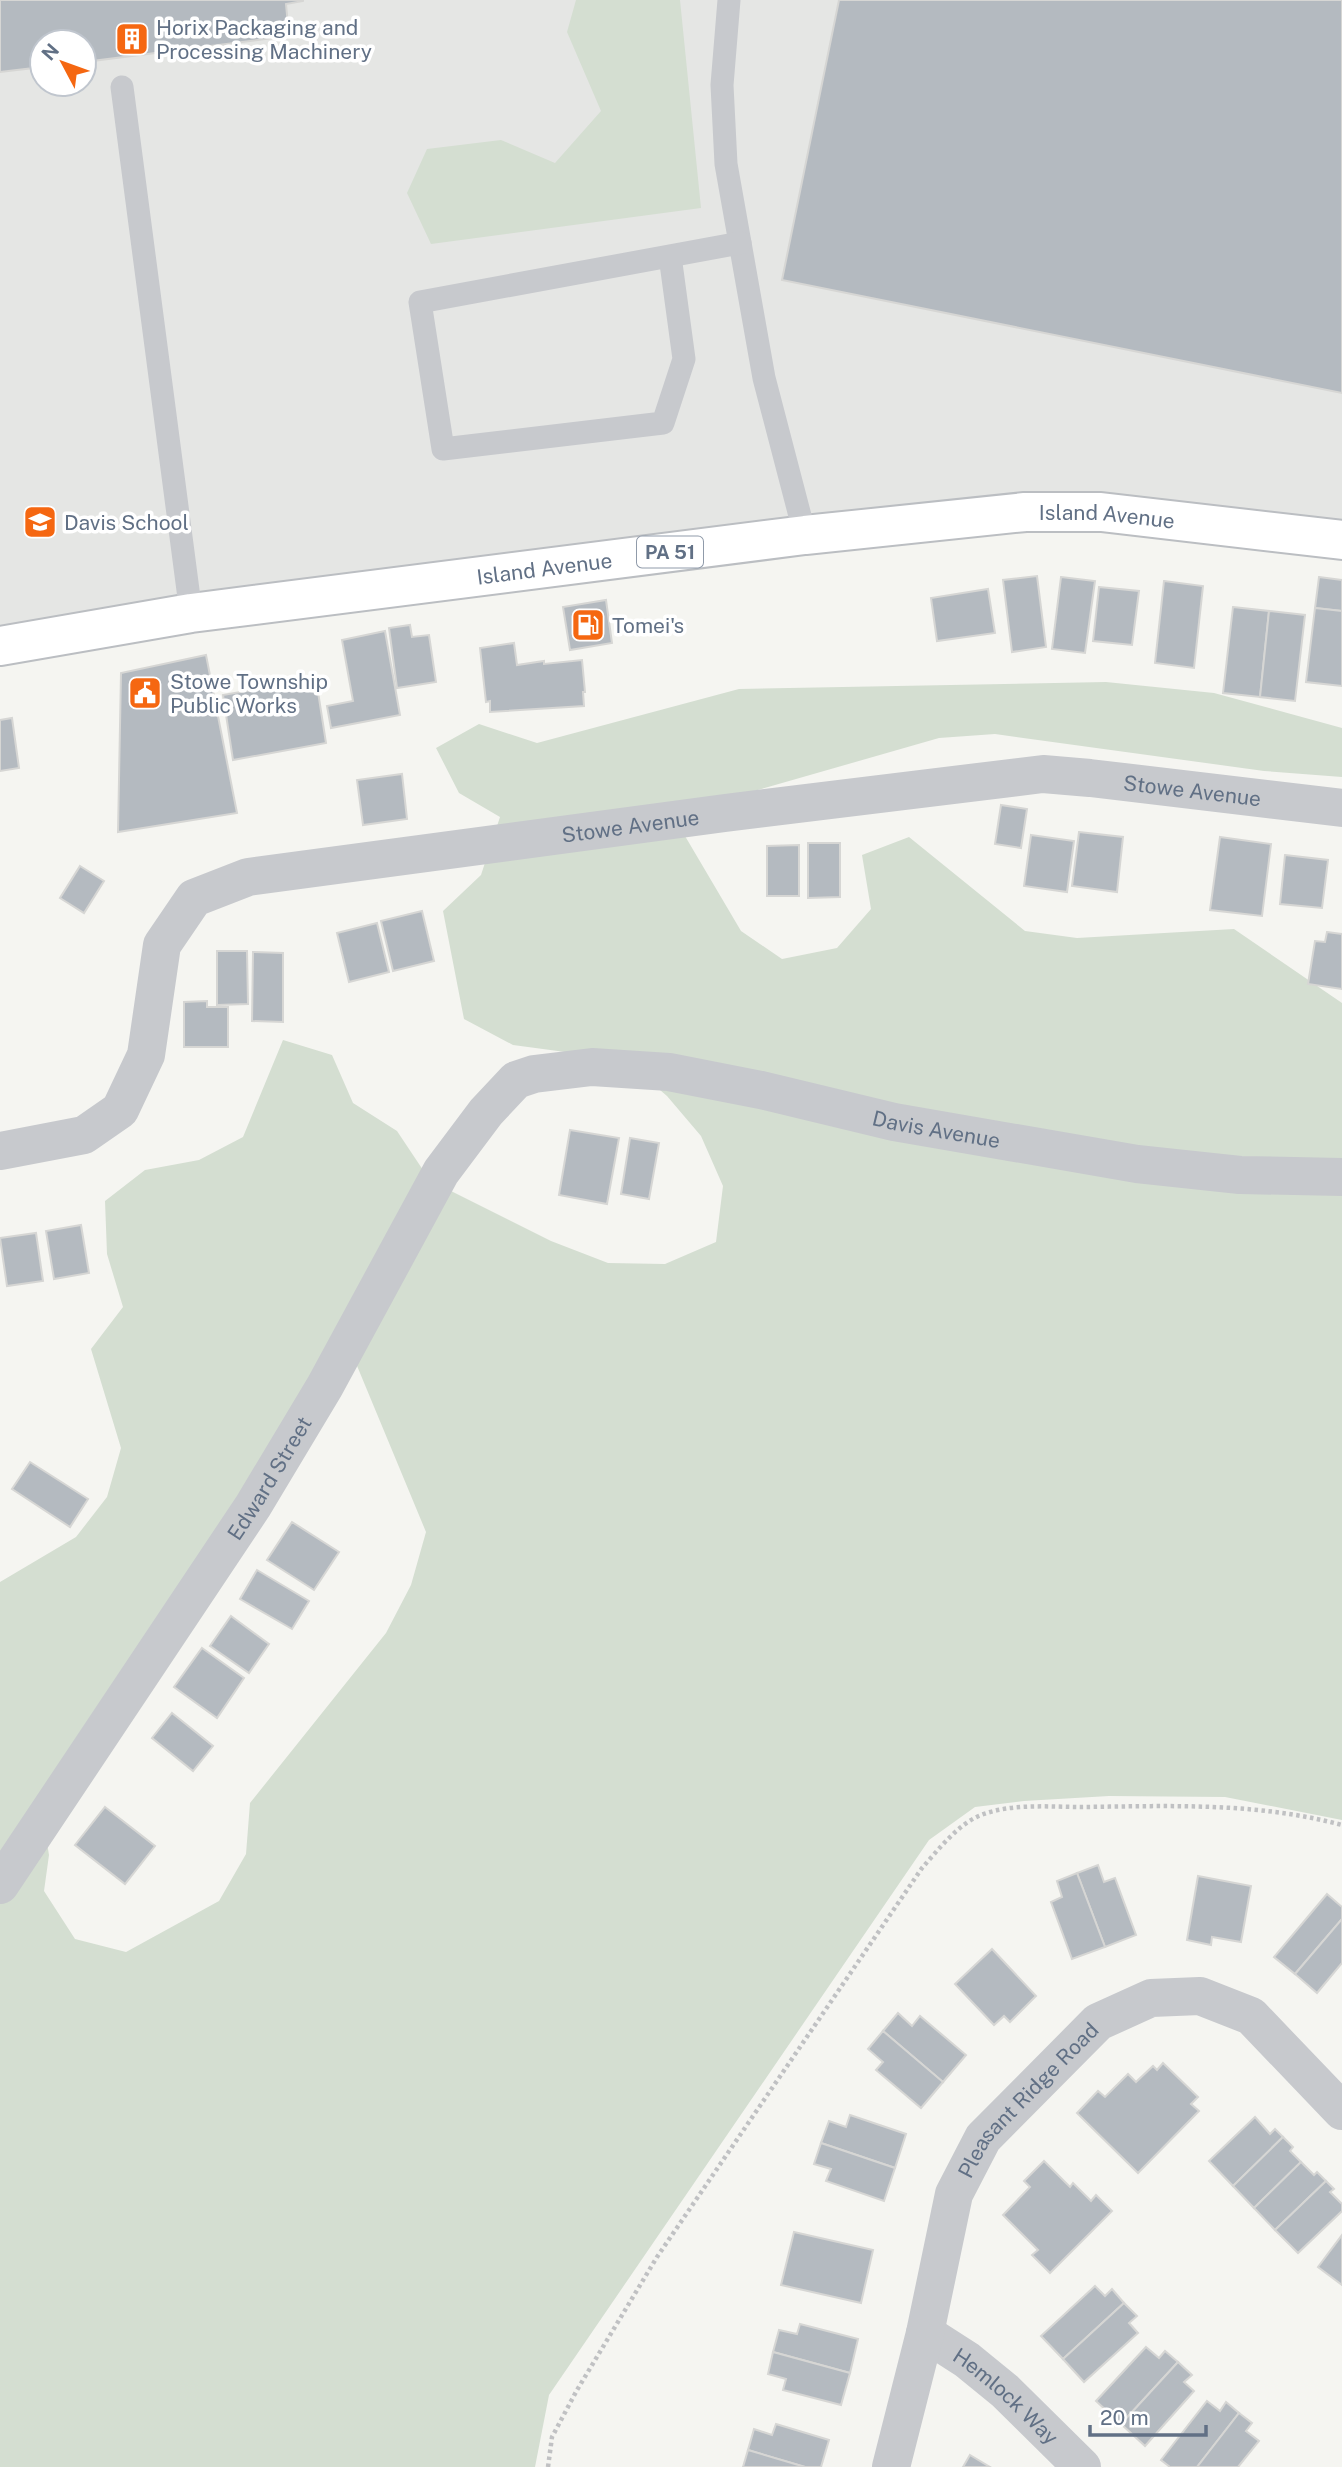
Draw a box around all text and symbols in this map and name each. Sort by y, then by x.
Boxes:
place label: Horix Packaging and Processing Machinery [156,15,372,64]
building icon: Horix Packaging and Processing Machinery [113,20,151,58]
north arrow [28,28,98,98]
text: N [37,39,63,65]
street label: Island Avenue [1039,500,1176,533]
school or university icon: Davis School [21,503,59,541]
place label: Davis School [64,510,189,535]
road number: PA 51 [637,537,703,568]
street label: Island Avenue [475,547,614,589]
fuel station icon: Tomei's [569,606,607,644]
place label: Tomei's [612,613,684,638]
place label: Stowe Township Public Works [170,669,328,718]
public building icon: Stowe Township Public Works [126,674,164,712]
street label: Stowe Avenue [1122,770,1263,811]
street label: Stowe Avenue [560,804,701,847]
street label: Davis Avenue [870,1105,1002,1153]
street label: Edward Street [222,1412,316,1544]
street label: Pleasant Ridge Road [952,2017,1103,2182]
street label: Hemlock Way [949,2342,1064,2449]
scale bar [1090,2394,1206,2438]
text: 20 m [1100,2405,1149,2430]

